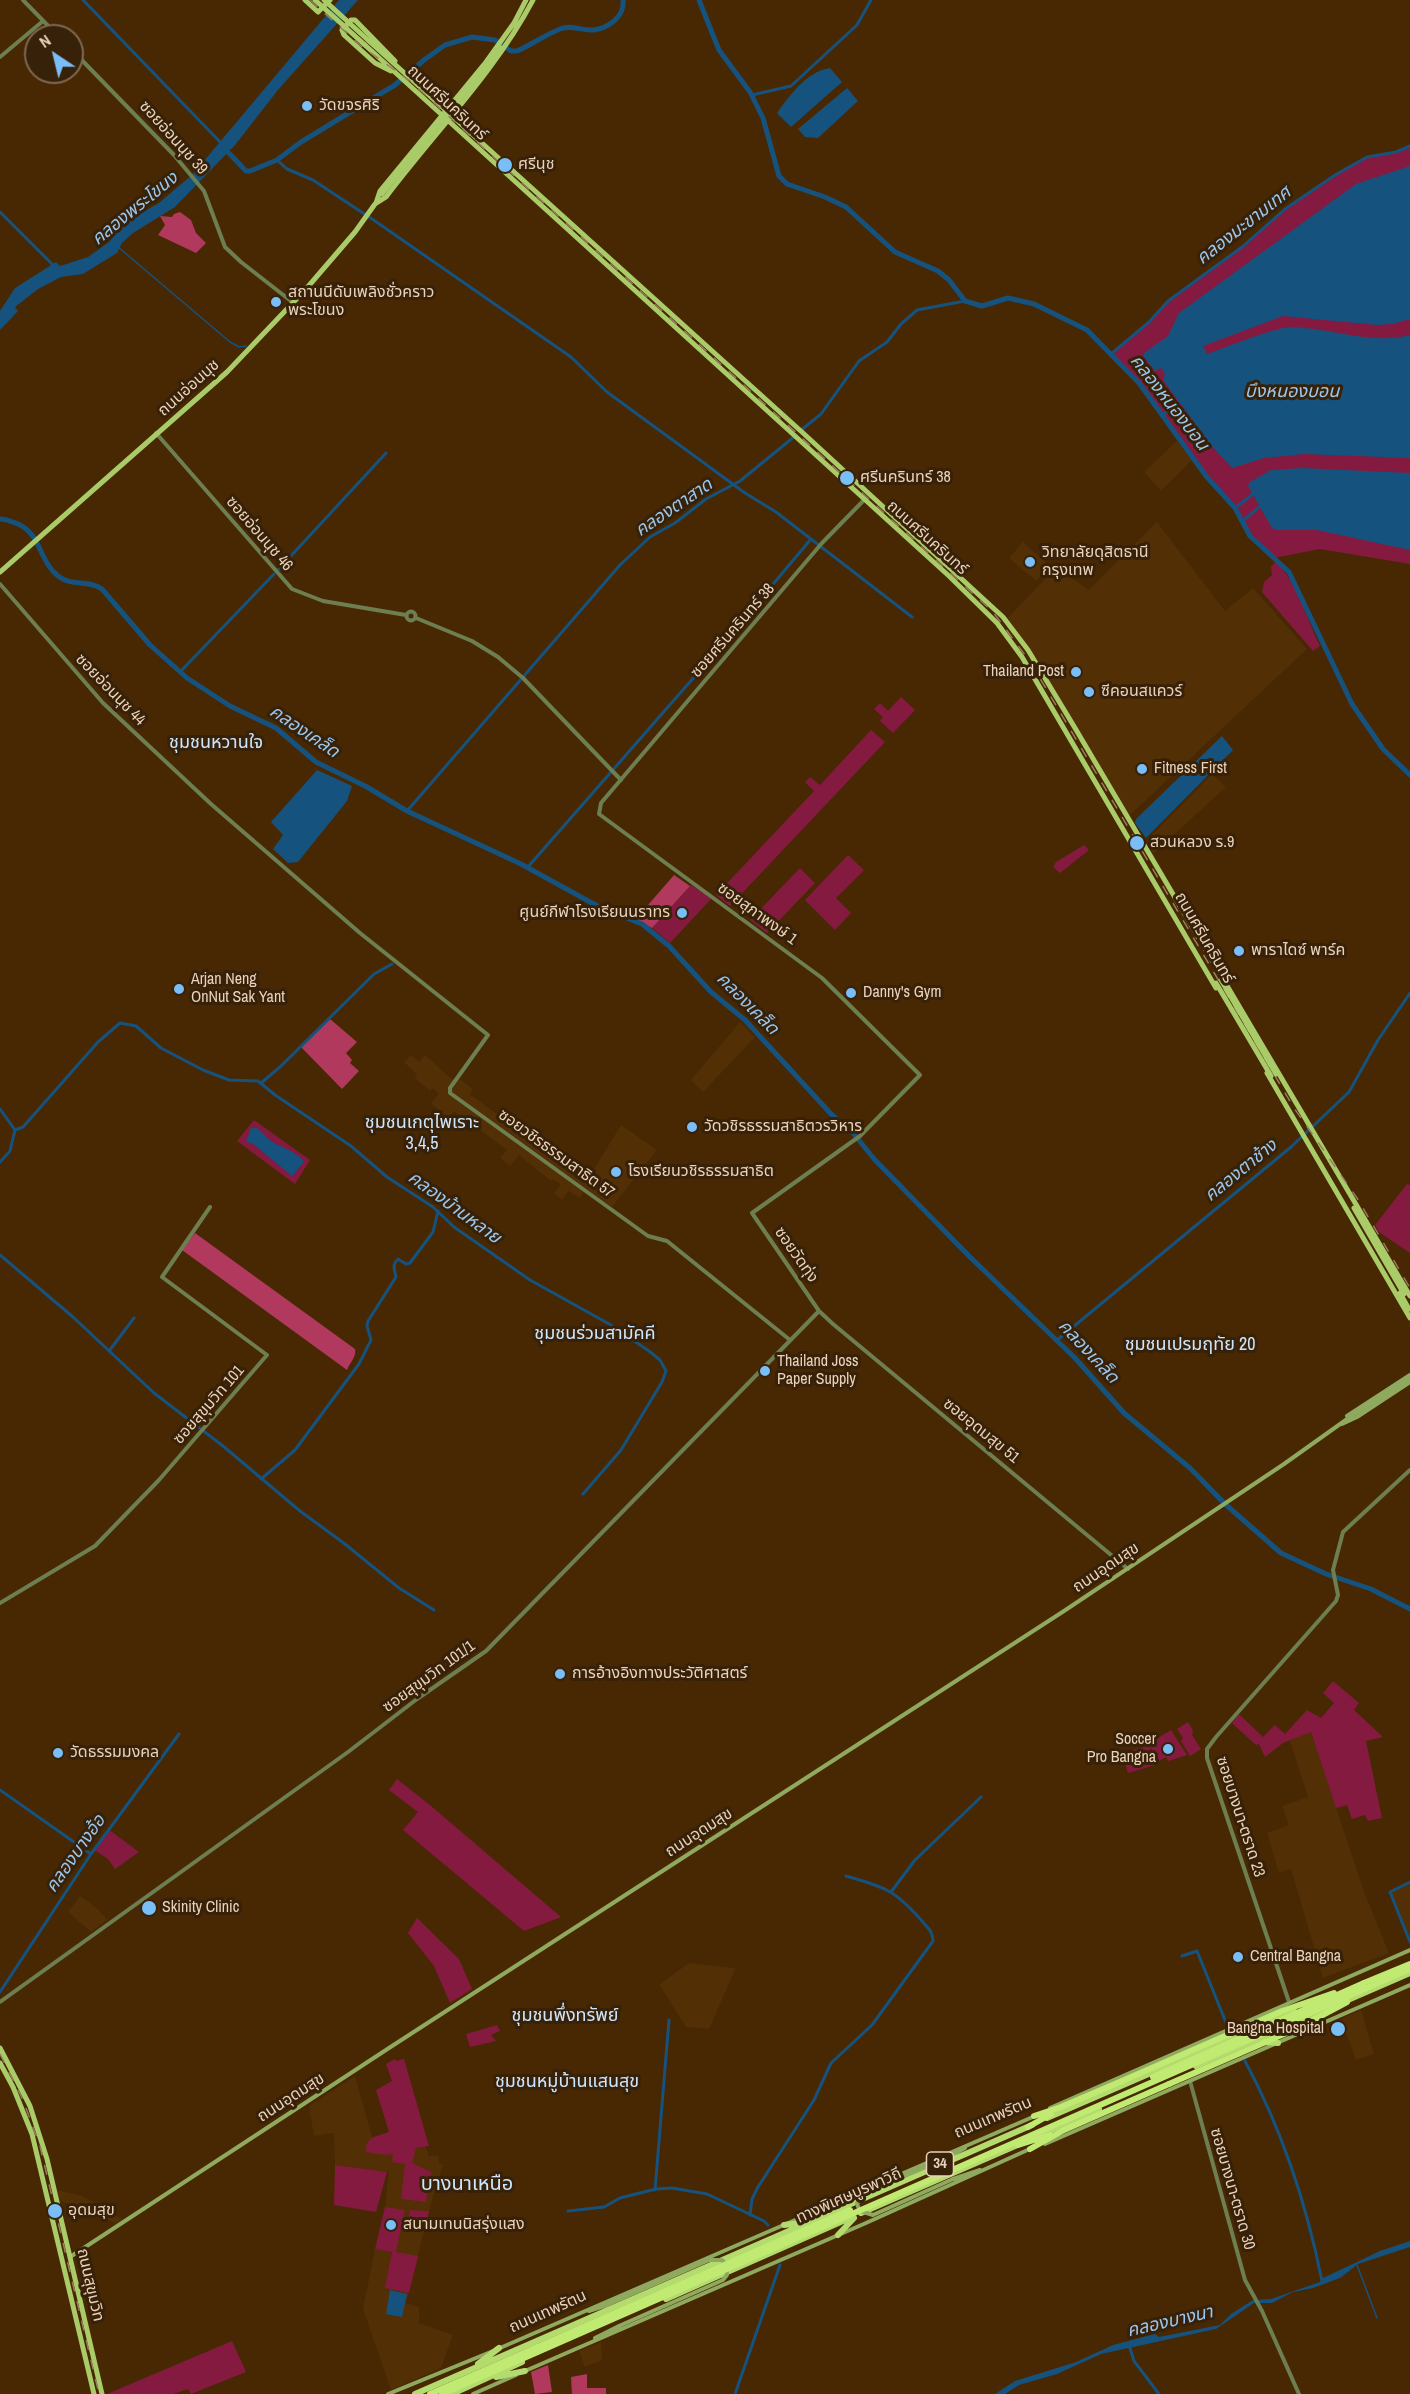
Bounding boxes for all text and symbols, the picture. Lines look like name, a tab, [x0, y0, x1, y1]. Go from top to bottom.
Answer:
north arrow	[24, 24, 84, 84]
text: N	[35, 29, 55, 53]
street label: ถนนศรีนครินทร์	[403, 61, 491, 145]
place label: วัดขจรศิริ	[319, 96, 380, 116]
street label: ซอยอ่อนนุช 39	[135, 97, 211, 179]
marker: วัดขจรศิริ	[300, 99, 314, 113]
place label: ศรีนุช	[518, 155, 554, 175]
marker: ศรีนุช	[496, 156, 514, 174]
water label: คลองพระโขนง	[88, 168, 182, 250]
water label: คลองมะขามเทศ	[1192, 182, 1296, 270]
place label: สถานนีดับเพลิงชั่วคราว พระโขนง	[288, 283, 434, 321]
marker: สถานนีดับเพลิงชั่วคราว พระโขนง	[269, 295, 283, 309]
water label: คลองหนองบอน	[1125, 351, 1213, 455]
street label: ถนนอ่อนนุช	[154, 355, 224, 421]
water label: บึงหนองบอน	[1245, 381, 1339, 403]
place label: ศรีนครินทร์ 38	[860, 468, 951, 488]
marker: ศรีนครินทร์ 38	[838, 469, 856, 487]
water label: คลองตาสาด	[631, 474, 717, 542]
street label: ซอยอ่อนนุช 46	[221, 493, 297, 575]
street label: ถนนศรีนครินทร์	[883, 497, 971, 579]
place label: วิทยาลัยดุสิตธานี กรุงเทพ	[1042, 543, 1148, 581]
marker: วิทยาลัยดุสิตธานี กรุงเทพ	[1023, 555, 1037, 569]
street label: ซอยศรีนครินทร์ 38	[687, 580, 779, 682]
street label: ซอยอ่อนนุช 44	[71, 650, 149, 730]
place label: Thailand Post	[983, 662, 1064, 682]
marker: Thailand Post	[1069, 665, 1083, 679]
place label: ซีคอนสแควร์	[1101, 682, 1182, 702]
marker: ซีคอนสแควร์	[1082, 685, 1096, 699]
water label: คลองเคล็ด	[265, 701, 343, 763]
district label: ชุมชนหวานใจ	[169, 732, 263, 754]
place label: Fitness First	[1154, 759, 1227, 779]
marker: Fitness First	[1135, 762, 1149, 776]
place label: สวนหลวง ร.9	[1150, 833, 1234, 853]
marker: สวนหลวง ร.9	[1128, 834, 1146, 852]
street label: ซอยสุภาพงษ์ 1	[713, 879, 801, 949]
street label: ถนนศรีนครินทร์	[1170, 889, 1238, 987]
place label: ศูนย์กีฬาโรงเรียนนราทร	[519, 903, 670, 923]
marker: ศูนย์กีฬาโรงเรียนนราทร	[675, 906, 689, 920]
place label: พาราไดซ์ พาร์ค	[1251, 941, 1345, 961]
marker: พาราไดซ์ พาร์ค	[1232, 944, 1246, 958]
water label: คลองเคล็ด	[711, 968, 783, 1040]
place label: Arjan Neng OnNut Sak Yant	[191, 970, 285, 1008]
marker: Arjan Neng OnNut Sak Yant	[172, 982, 186, 996]
place label: Danny's Gym	[863, 983, 941, 1003]
marker: Danny's Gym	[844, 986, 858, 1000]
street label: ซอยวชิรธรรมสาธิต 57	[494, 1105, 618, 1203]
district label: ชุมชนเกตุไพเราะ 3,4,5	[365, 1112, 479, 1154]
place label: วัดวชิรธรรมสาธิตวรวิหาร	[704, 1117, 862, 1137]
marker: วัดวชิรธรรมสาธิตวรวิหาร	[685, 1120, 699, 1134]
water label: คลองตาช้าง	[1200, 1135, 1282, 1207]
place label: โรงเรียนวชิรธรรมสาธิต	[628, 1162, 774, 1182]
marker: โรงเรียนวชิรธรรมสาธิต	[609, 1165, 623, 1179]
water label: คลองบ้านหลาย	[403, 1167, 505, 1249]
street label: ซอยวัดทุ่ง	[770, 1223, 822, 1287]
water label: คลองเคล็ด	[1053, 1316, 1123, 1388]
district label: ชุมชนร่วมสามัคคี	[534, 1323, 656, 1345]
district label: ชุมชนเปรมฤทัย 20	[1125, 1334, 1255, 1356]
place label: Thailand Joss Paper Supply	[777, 1352, 859, 1390]
street label: ซอยสุขุมวิท 101	[169, 1362, 249, 1448]
marker: Thailand Joss Paper Supply	[758, 1364, 772, 1378]
street label: ซอยอุดมสุข 51	[939, 1394, 1023, 1468]
street label: ถนนอุดมสุข	[1069, 1539, 1143, 1597]
street label: ซอยสุขุมวิท 101/1	[379, 1637, 479, 1717]
place label: การอ้างอิงทางประวัติศาสตร์	[572, 1664, 747, 1684]
marker: การอ้างอิงทางประวัติศาสตร์	[553, 1667, 567, 1681]
place label: Soccer Pro Bangna	[1087, 1730, 1156, 1768]
marker: Soccer Pro Bangna	[1161, 1742, 1175, 1756]
place label: วัดธรรมมงคล	[70, 1743, 159, 1763]
marker: วัดธรรมมงคล	[51, 1746, 65, 1760]
street label: ซอยบางนา-ตราด 23	[1211, 1754, 1269, 1880]
street label: ถนนอุดมสุข	[662, 1804, 736, 1862]
water label: คลองบางอ้อ	[41, 1811, 111, 1897]
place label: Skinity Clinic	[162, 1898, 239, 1918]
marker: Skinity Clinic	[140, 1899, 158, 1917]
place label: Central Bangna	[1250, 1947, 1341, 1967]
marker: Central Bangna	[1231, 1950, 1245, 1964]
district label: ชุมชนพึ่งทรัพย์	[511, 2005, 619, 2027]
place label: Bangna Hospital	[1227, 2019, 1324, 2039]
marker: Bangna Hospital	[1329, 2020, 1347, 2038]
street label: ถนนอุดมสุข	[254, 2069, 328, 2127]
district label: ชุมชนหมู่บ้านแสนสุข	[495, 2071, 639, 2093]
street label: ถนนเทพรัตน	[951, 2093, 1035, 2143]
street label: ซอยบางนา-ตราด 30	[1205, 2126, 1259, 2252]
road number: 34	[926, 2152, 954, 2176]
street label: ทางพิเศษบูรพาวิถี	[793, 2164, 905, 2228]
district label: บางนาเหนือ	[421, 2173, 513, 2197]
place label: อุดมสุข	[68, 2201, 115, 2221]
marker: อุดมสุข	[46, 2202, 64, 2220]
place label: สนามเทนนิสรุ่งแสง	[403, 2215, 525, 2235]
marker: สนามเทนนิสรุ่งแสง	[384, 2218, 398, 2232]
street label: ถนนสุขุมวิท	[72, 2247, 108, 2323]
street label: ถนนเทพรัตน	[506, 2286, 590, 2338]
water label: คลองบางนา	[1125, 2302, 1215, 2342]

